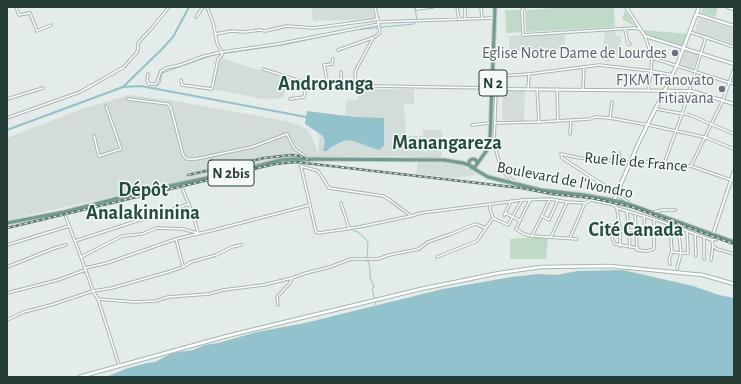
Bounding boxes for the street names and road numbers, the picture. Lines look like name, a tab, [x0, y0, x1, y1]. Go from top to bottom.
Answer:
road number: N 2	[479, 70, 507, 96]
street label: Rue Île de France	[584, 148, 688, 176]
street label: Boulevard de l'Ivondro	[495, 157, 635, 203]
road number: N 2bis	[208, 160, 254, 186]

